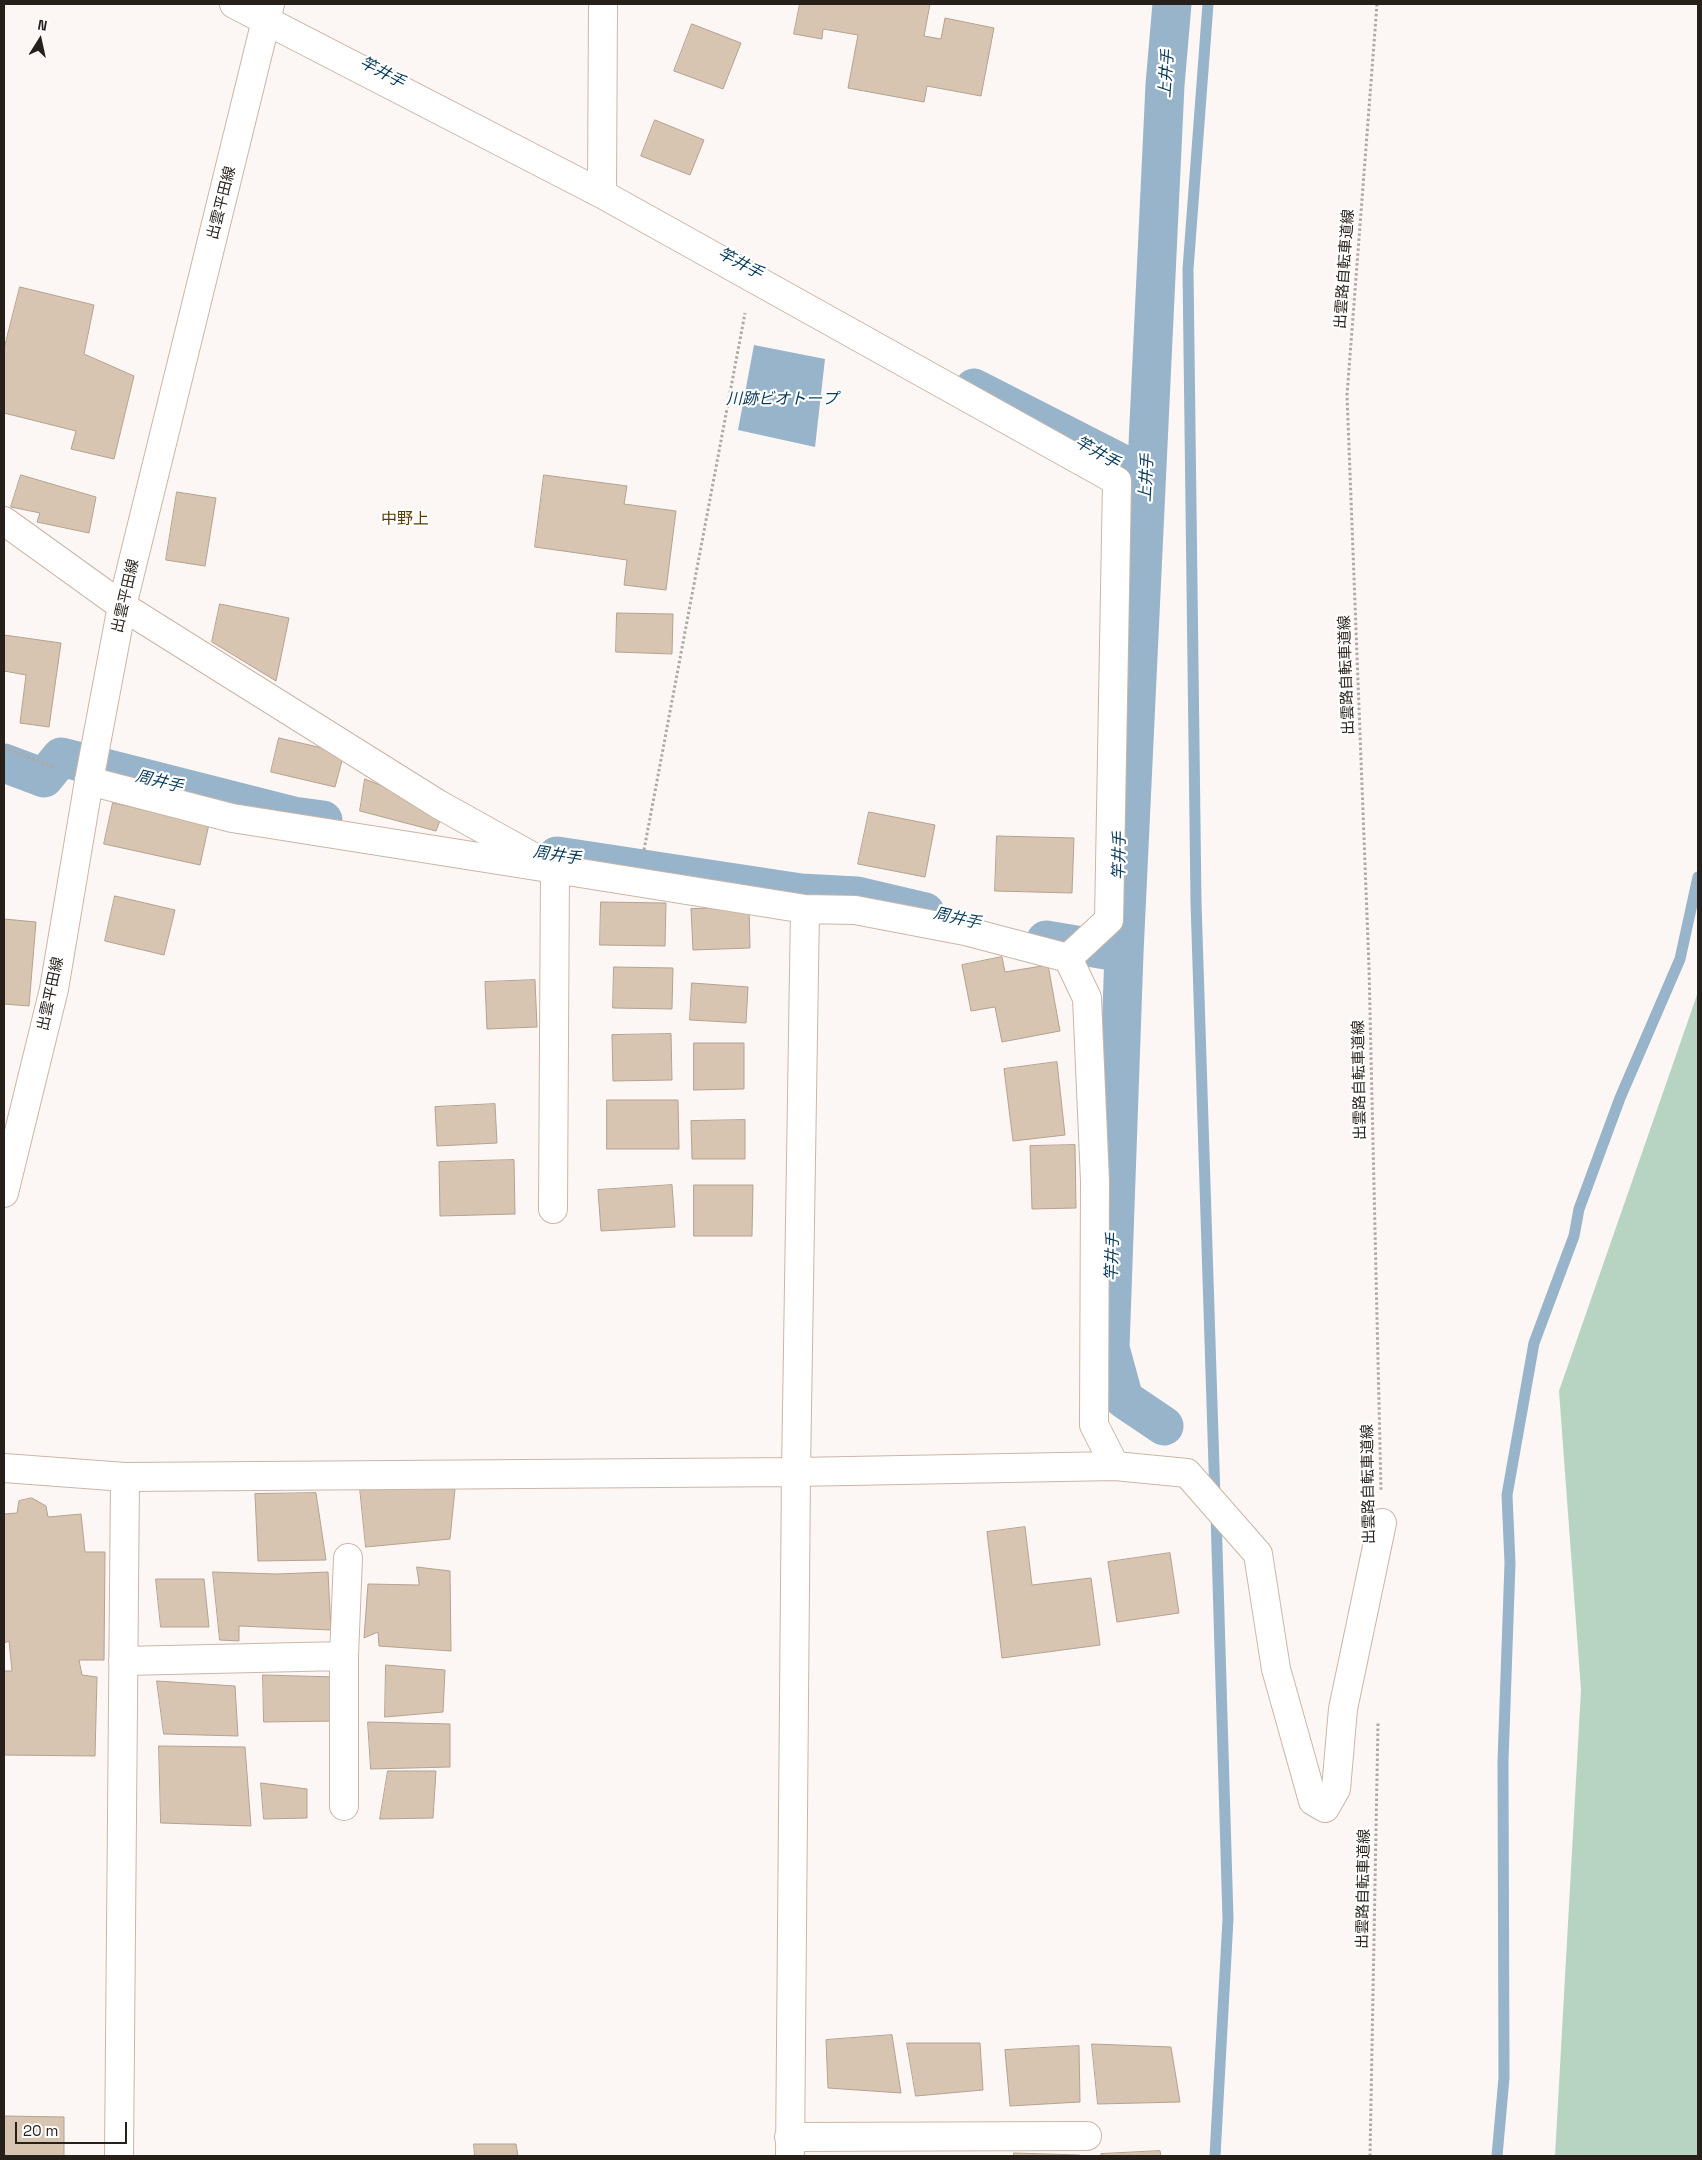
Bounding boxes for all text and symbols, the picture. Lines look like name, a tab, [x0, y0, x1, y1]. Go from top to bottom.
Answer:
north arrow	[15, 15, 65, 65]
text: N	[36, 16, 49, 35]
water label: 上井手	[1156, 49, 1178, 99]
water label: 竿井手	[356, 53, 408, 93]
street label: 出雲平田線	[204, 164, 240, 242]
street label: 出雲路自転車道線	[1332, 209, 1358, 329]
water label: 竿井手	[714, 244, 766, 284]
water label: 川跡ビオトープ	[726, 390, 838, 410]
water label: 竿井手	[1071, 433, 1123, 473]
water label: 上井手	[1136, 454, 1158, 502]
district label: 中野上	[381, 510, 429, 530]
street label: 出雲平田線	[109, 557, 143, 635]
street label: 出雲路自転車道線	[1336, 615, 1358, 735]
water label: 周井手	[133, 767, 185, 797]
water label: 竿井手	[1110, 832, 1130, 880]
water label: 周井手	[532, 843, 582, 869]
water label: 周井手	[931, 904, 983, 934]
street label: 出雲平田線	[34, 955, 68, 1033]
street label: 出雲路自転車道線	[1350, 1020, 1370, 1140]
water label: 竿井手	[1103, 1233, 1123, 1281]
street label: 出雲路自転車道線	[1359, 1424, 1379, 1544]
street label: 出雲路自転車道線	[1354, 1829, 1374, 1949]
scale bar	[18, 2112, 130, 2144]
text: 20 m	[23, 2121, 58, 2140]

